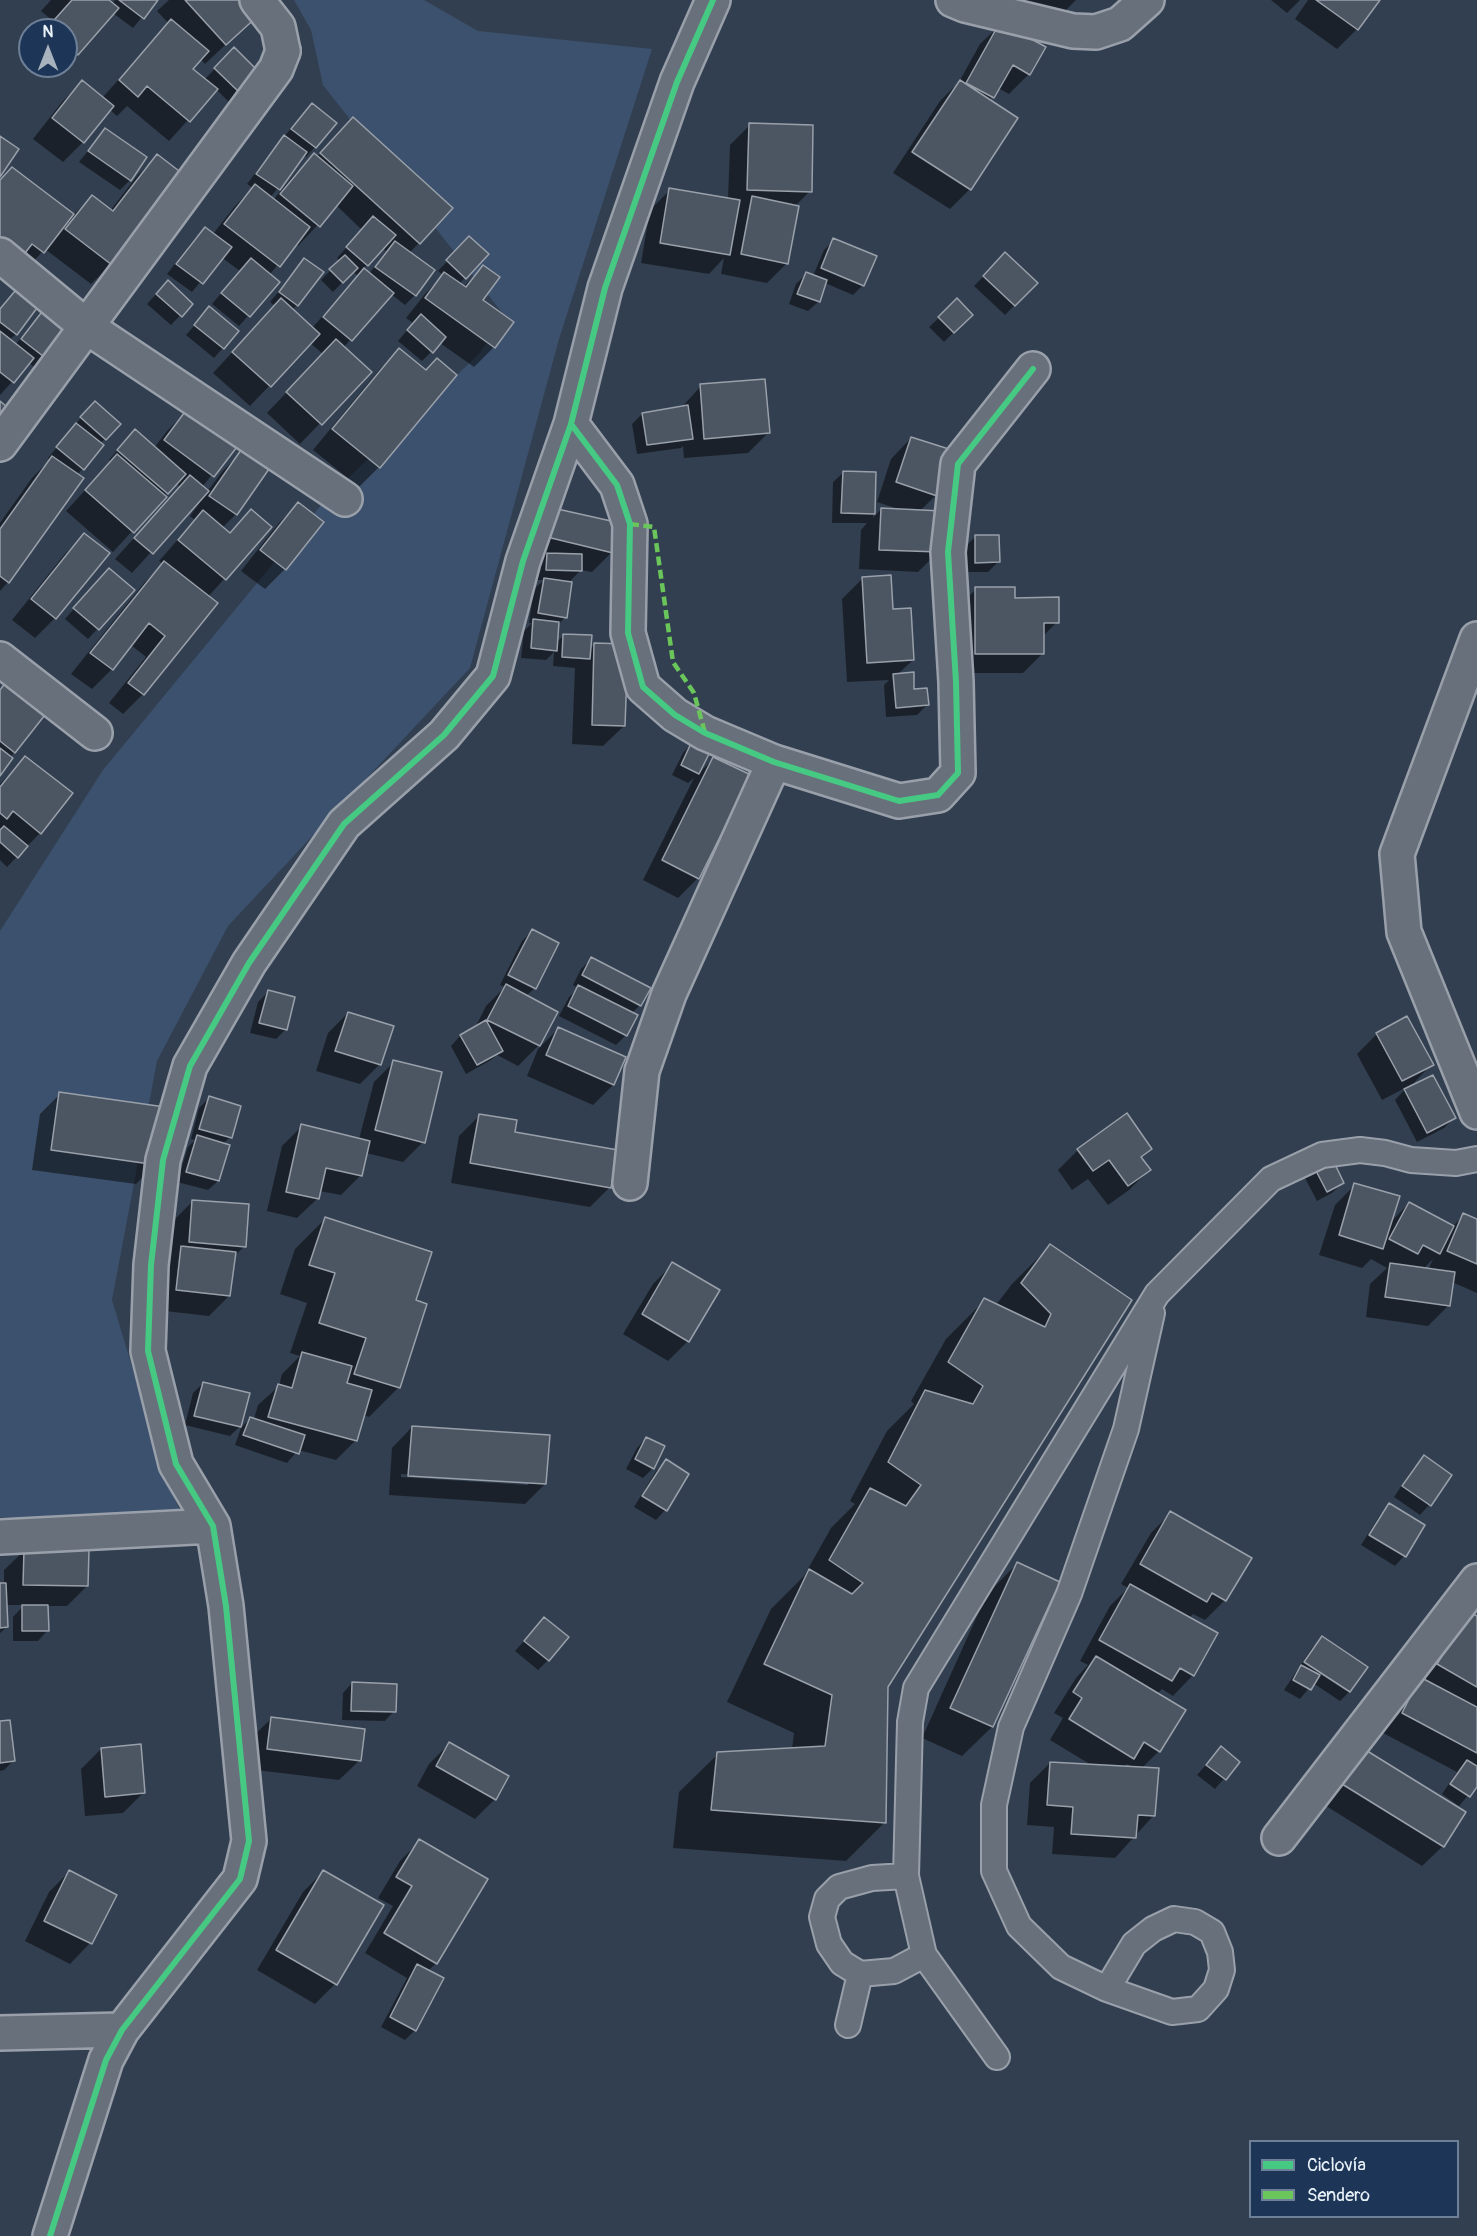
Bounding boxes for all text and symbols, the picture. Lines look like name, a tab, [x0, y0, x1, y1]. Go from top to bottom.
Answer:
north arrow	[18, 18, 78, 78]
text: N	[43, 22, 53, 42]
legend	[1249, 2140, 1459, 2218]
text: Ciclovía	[1307, 2154, 1366, 2177]
text: Sendero	[1307, 2184, 1370, 2207]

